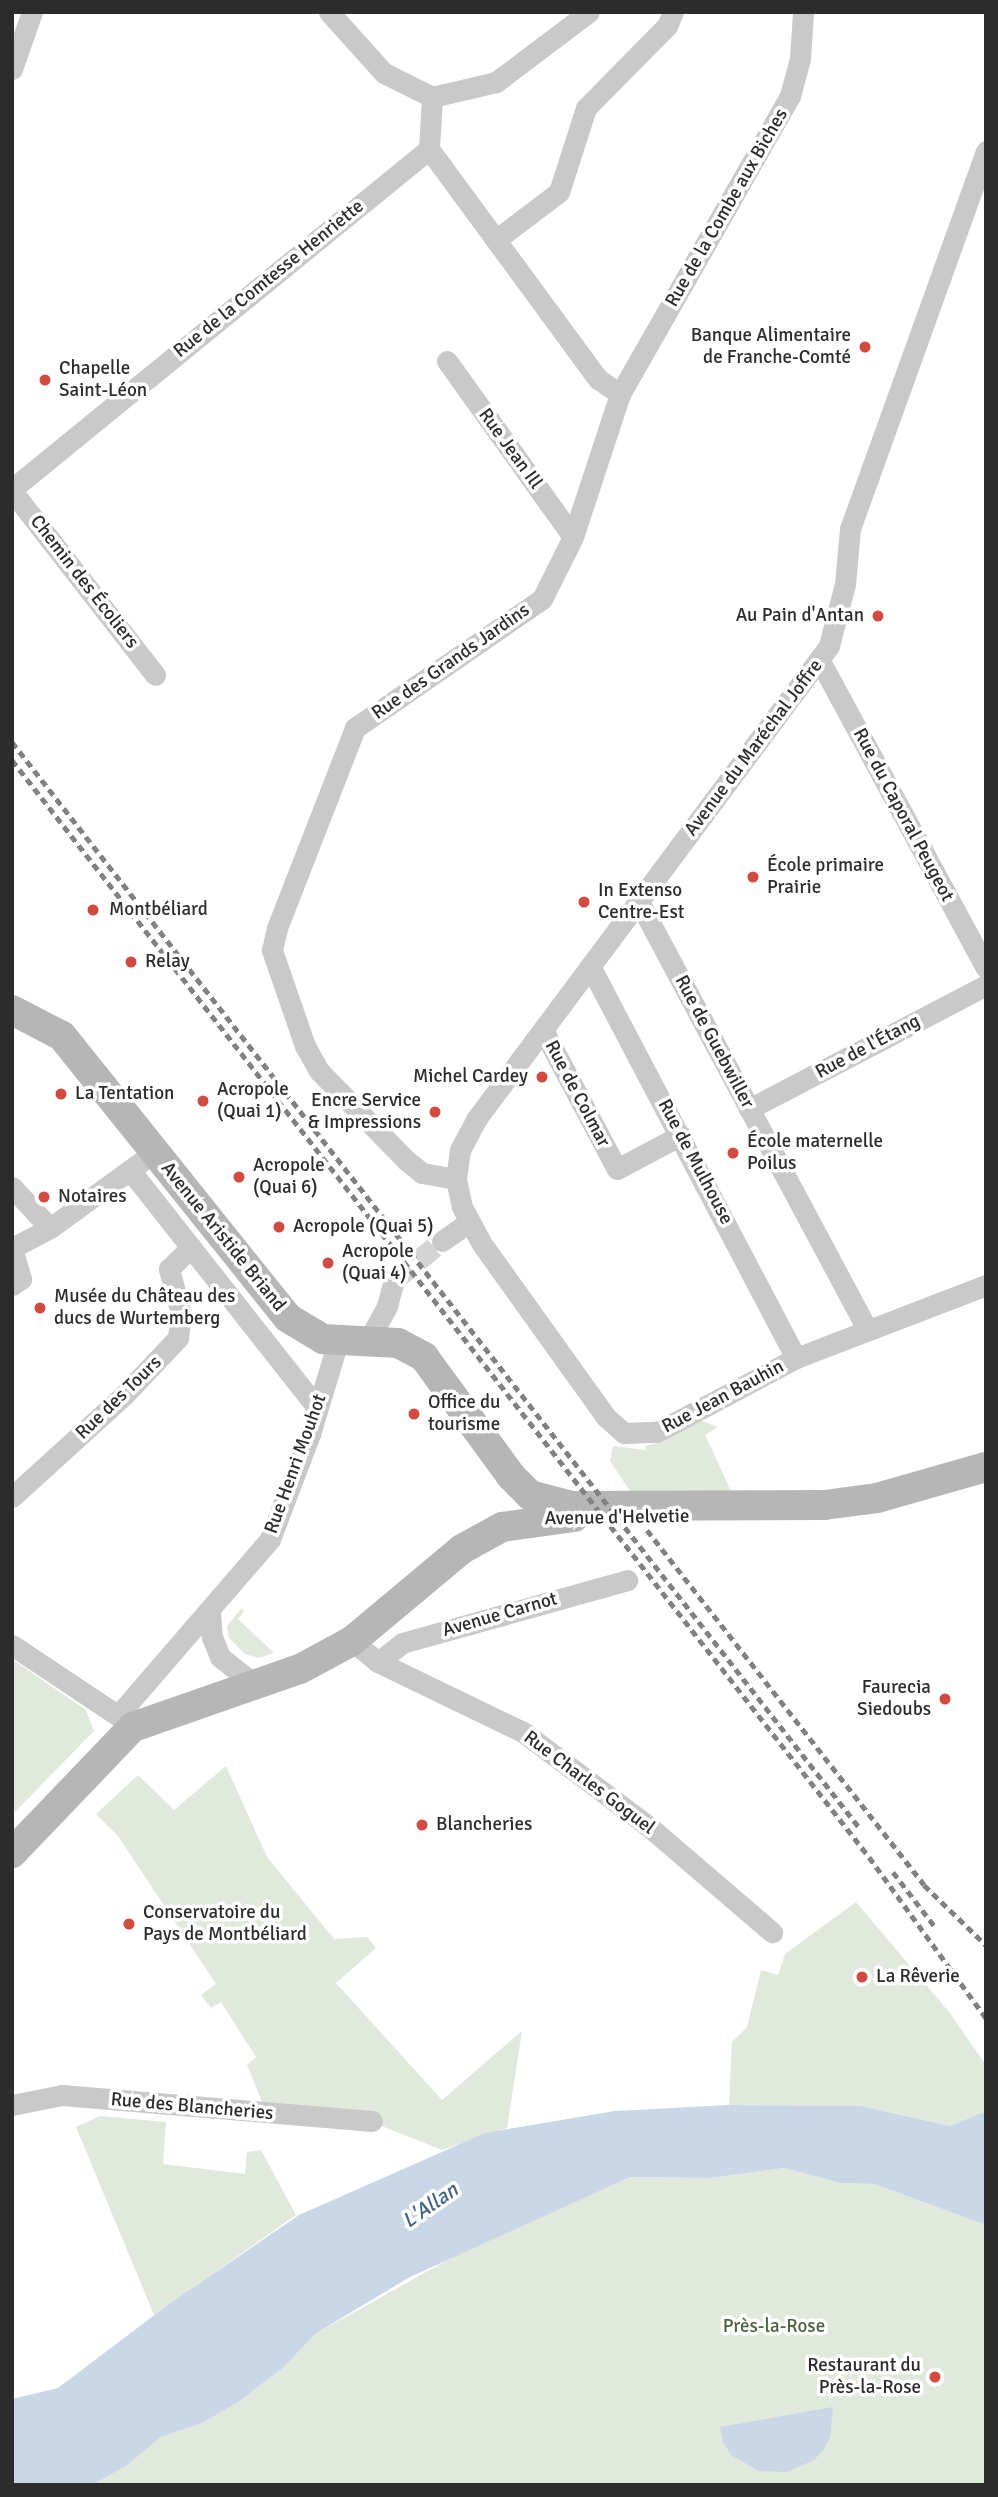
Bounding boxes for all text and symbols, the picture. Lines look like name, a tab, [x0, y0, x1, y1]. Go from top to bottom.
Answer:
street label: Rue de la Combe aux Biches	[661, 105, 793, 311]
street label: Rue de la Comtesse Henriette	[169, 195, 369, 363]
place label: Banque Alimentaire de Franche-Comté	[691, 325, 851, 369]
marker: Banque Alimentaire de Franche-Comté	[857, 339, 873, 355]
place label: Chapelle Saint-Léon	[59, 358, 147, 402]
marker: Chapelle Saint-Léon	[37, 372, 53, 388]
street label: Rue Jean Ill	[473, 404, 547, 494]
street label: Chemin des Écoliers	[25, 511, 143, 653]
street label: Rue des Grands Jardins	[368, 599, 534, 725]
place label: Au Pain d'Antan	[736, 605, 864, 627]
marker: Au Pain d'Antan	[870, 608, 886, 624]
street label: Avenue du Maréchal Joffre	[680, 655, 828, 841]
street label: Rue du Caporal Peugeot	[848, 724, 958, 906]
place label: École primaire Prairie	[767, 855, 884, 899]
marker: École primaire Prairie	[745, 869, 761, 885]
place label: In Extenso Centre-Est	[598, 880, 684, 924]
marker: In Extenso Centre-Est	[576, 894, 592, 910]
place label: Montbéliard	[109, 899, 208, 921]
marker: Montbéliard	[83, 900, 103, 920]
place label: Relay	[145, 951, 190, 973]
marker: Relay	[123, 954, 139, 970]
street label: Rue de Guebwiller	[669, 972, 759, 1112]
street label: Rue de l'Étang	[812, 1010, 924, 1084]
street label: Rue de Colmar	[539, 1037, 615, 1151]
place label: Michel Cardey	[413, 1066, 528, 1088]
marker: Michel Cardey	[534, 1069, 550, 1085]
place label: Acropole (Quai 1)	[217, 1079, 289, 1123]
place label: La Tentation	[75, 1083, 174, 1105]
marker: La Tentation	[53, 1086, 69, 1102]
place label: Encre Service & Impressions	[308, 1090, 421, 1134]
marker: Acropole (Quai 1)	[195, 1093, 211, 1109]
street label: Rue de Mulhouse	[652, 1095, 738, 1229]
marker: Encre Service & Impressions	[427, 1104, 443, 1120]
place label: École maternelle Poilus	[747, 1131, 883, 1175]
marker: École maternelle Poilus	[725, 1145, 741, 1161]
place label: Acropole (Quai 6)	[253, 1155, 325, 1199]
street label: Avenue Aristide Briand	[156, 1158, 290, 1316]
marker: Acropole (Quai 6)	[231, 1169, 247, 1185]
place label: Notaires	[58, 1186, 127, 1208]
marker: Notaires	[36, 1189, 52, 1205]
place label: Acropole (Quai 5)	[293, 1216, 434, 1238]
marker: Acropole (Quai 5)	[271, 1219, 287, 1235]
place label: Acropole (Quai 4)	[342, 1241, 414, 1285]
marker: Acropole (Quai 4)	[320, 1255, 336, 1271]
place label: Musée du Château des ducs de Wurtemberg	[54, 1286, 235, 1330]
marker: Musée du Château des ducs de Wurtemberg	[32, 1300, 48, 1316]
street label: Rue des Tours	[71, 1351, 167, 1445]
street label: Rue Jean Bauhin	[658, 1355, 788, 1439]
street label: Rue Henri Mouhot	[260, 1391, 332, 1537]
place label: Office du tourisme	[428, 1392, 500, 1436]
marker: Office du tourisme	[406, 1406, 422, 1422]
street label: Avenue d'Helvetie	[544, 1505, 690, 1531]
street label: Avenue Carnot	[440, 1588, 560, 1642]
place label: Faurecia Siedoubs	[857, 1677, 931, 1721]
marker: Faurecia Siedoubs	[937, 1691, 953, 1707]
street label: Rue Charles Goguel	[519, 1726, 659, 1840]
place label: Blancheries	[436, 1814, 532, 1836]
marker: Blancheries	[414, 1817, 430, 1833]
place label: Conservatoire du Pays de Montbéliard	[143, 1902, 307, 1946]
marker: Conservatoire du Pays de Montbéliard	[121, 1916, 137, 1932]
place label: La Rêverie	[876, 1966, 960, 1988]
marker: La Rêverie	[854, 1969, 870, 1985]
street label: Rue des Blancheries	[110, 2089, 274, 2125]
water label: L'Allan	[397, 2177, 463, 2233]
park label: Près-la-Rose	[723, 2316, 825, 2338]
place label: Restaurant du Près-la-Rose	[807, 2355, 921, 2399]
marker: Restaurant du Près-la-Rose	[927, 2369, 943, 2385]

